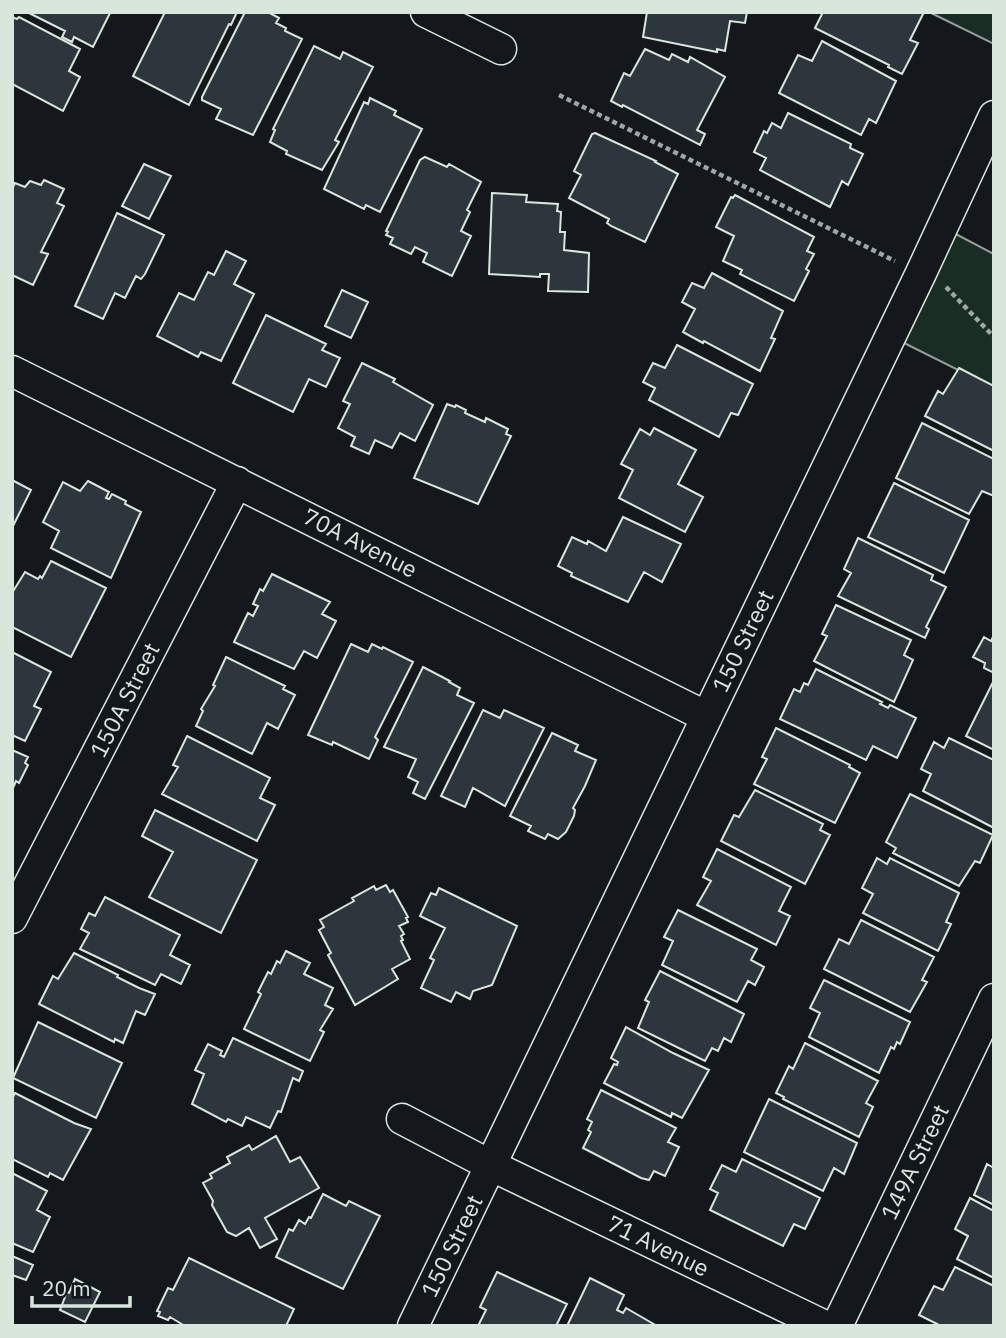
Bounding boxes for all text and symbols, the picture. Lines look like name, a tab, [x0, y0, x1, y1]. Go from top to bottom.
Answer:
street label: 70A Avenue	[298, 500, 423, 584]
street label: 150 Street	[705, 585, 780, 697]
street label: 150A Street	[82, 637, 166, 762]
street label: 149A Street	[873, 1099, 955, 1224]
street label: 150 Street	[414, 1190, 489, 1302]
street label: 71 Avenue	[603, 1208, 714, 1283]
scale bar	[32, 1264, 130, 1308]
text: 20 m	[42, 1274, 91, 1302]

